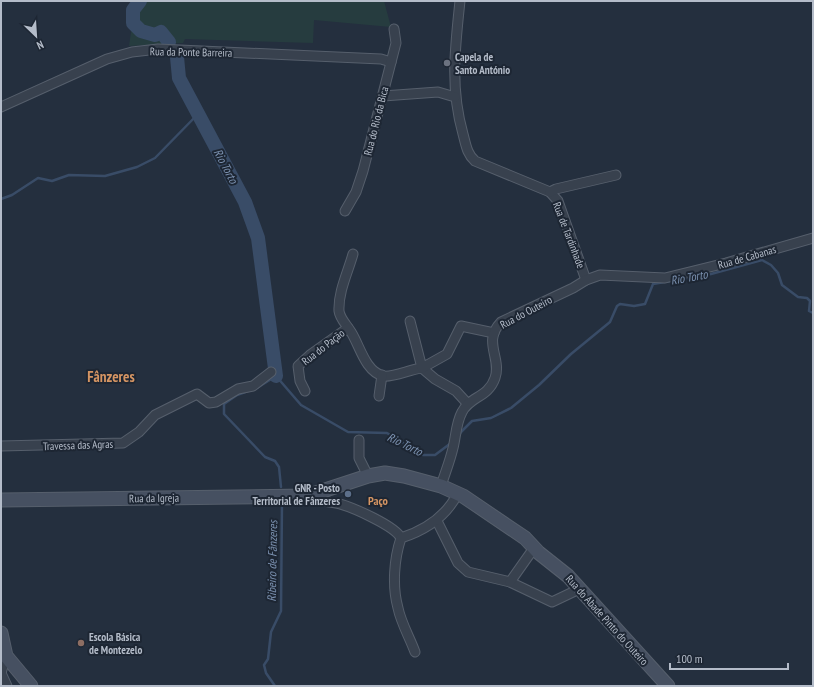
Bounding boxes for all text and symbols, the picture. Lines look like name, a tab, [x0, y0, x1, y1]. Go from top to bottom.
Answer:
north arrow	[16, 16, 56, 56]
text: N	[35, 37, 46, 53]
street label: Rua da Ponte Barreira	[150, 44, 232, 60]
place label: Capela de Santo António	[455, 50, 510, 77]
marker: Capela de Santo António	[442, 58, 452, 68]
street label: Rua do Rio da Bica	[361, 85, 391, 157]
water label: Rio Torto	[211, 146, 242, 187]
street label: Rua de Tardinhade	[550, 200, 588, 271]
street label: Rua de Cabanas	[716, 242, 778, 272]
water label: Rio Torto	[669, 266, 709, 288]
street label: Rua do Outeiro	[498, 292, 555, 332]
street label: Rua do Pação	[299, 326, 348, 368]
district label: Fânzeres	[87, 367, 135, 386]
water label: Rio Torto	[385, 429, 426, 459]
street label: Travessa das Agras	[43, 437, 114, 453]
place label: GNR - Posto Territorial de Fânzeres	[252, 481, 340, 508]
marker: GNR - Posto Territorial de Fânzeres	[343, 489, 353, 499]
street label: Rua da Igreja	[129, 491, 179, 505]
district label: Paço	[368, 493, 389, 508]
water label: Ribeiro de Fânzeres	[264, 518, 280, 602]
street label: Rua do Abade Pinto do Outeiro	[563, 572, 651, 668]
place label: Escola Básica de Montezelo	[89, 630, 142, 657]
marker: Escola Básica de Montezelo	[76, 638, 86, 648]
scale bar	[670, 645, 788, 671]
text: 100 m	[676, 651, 703, 666]

